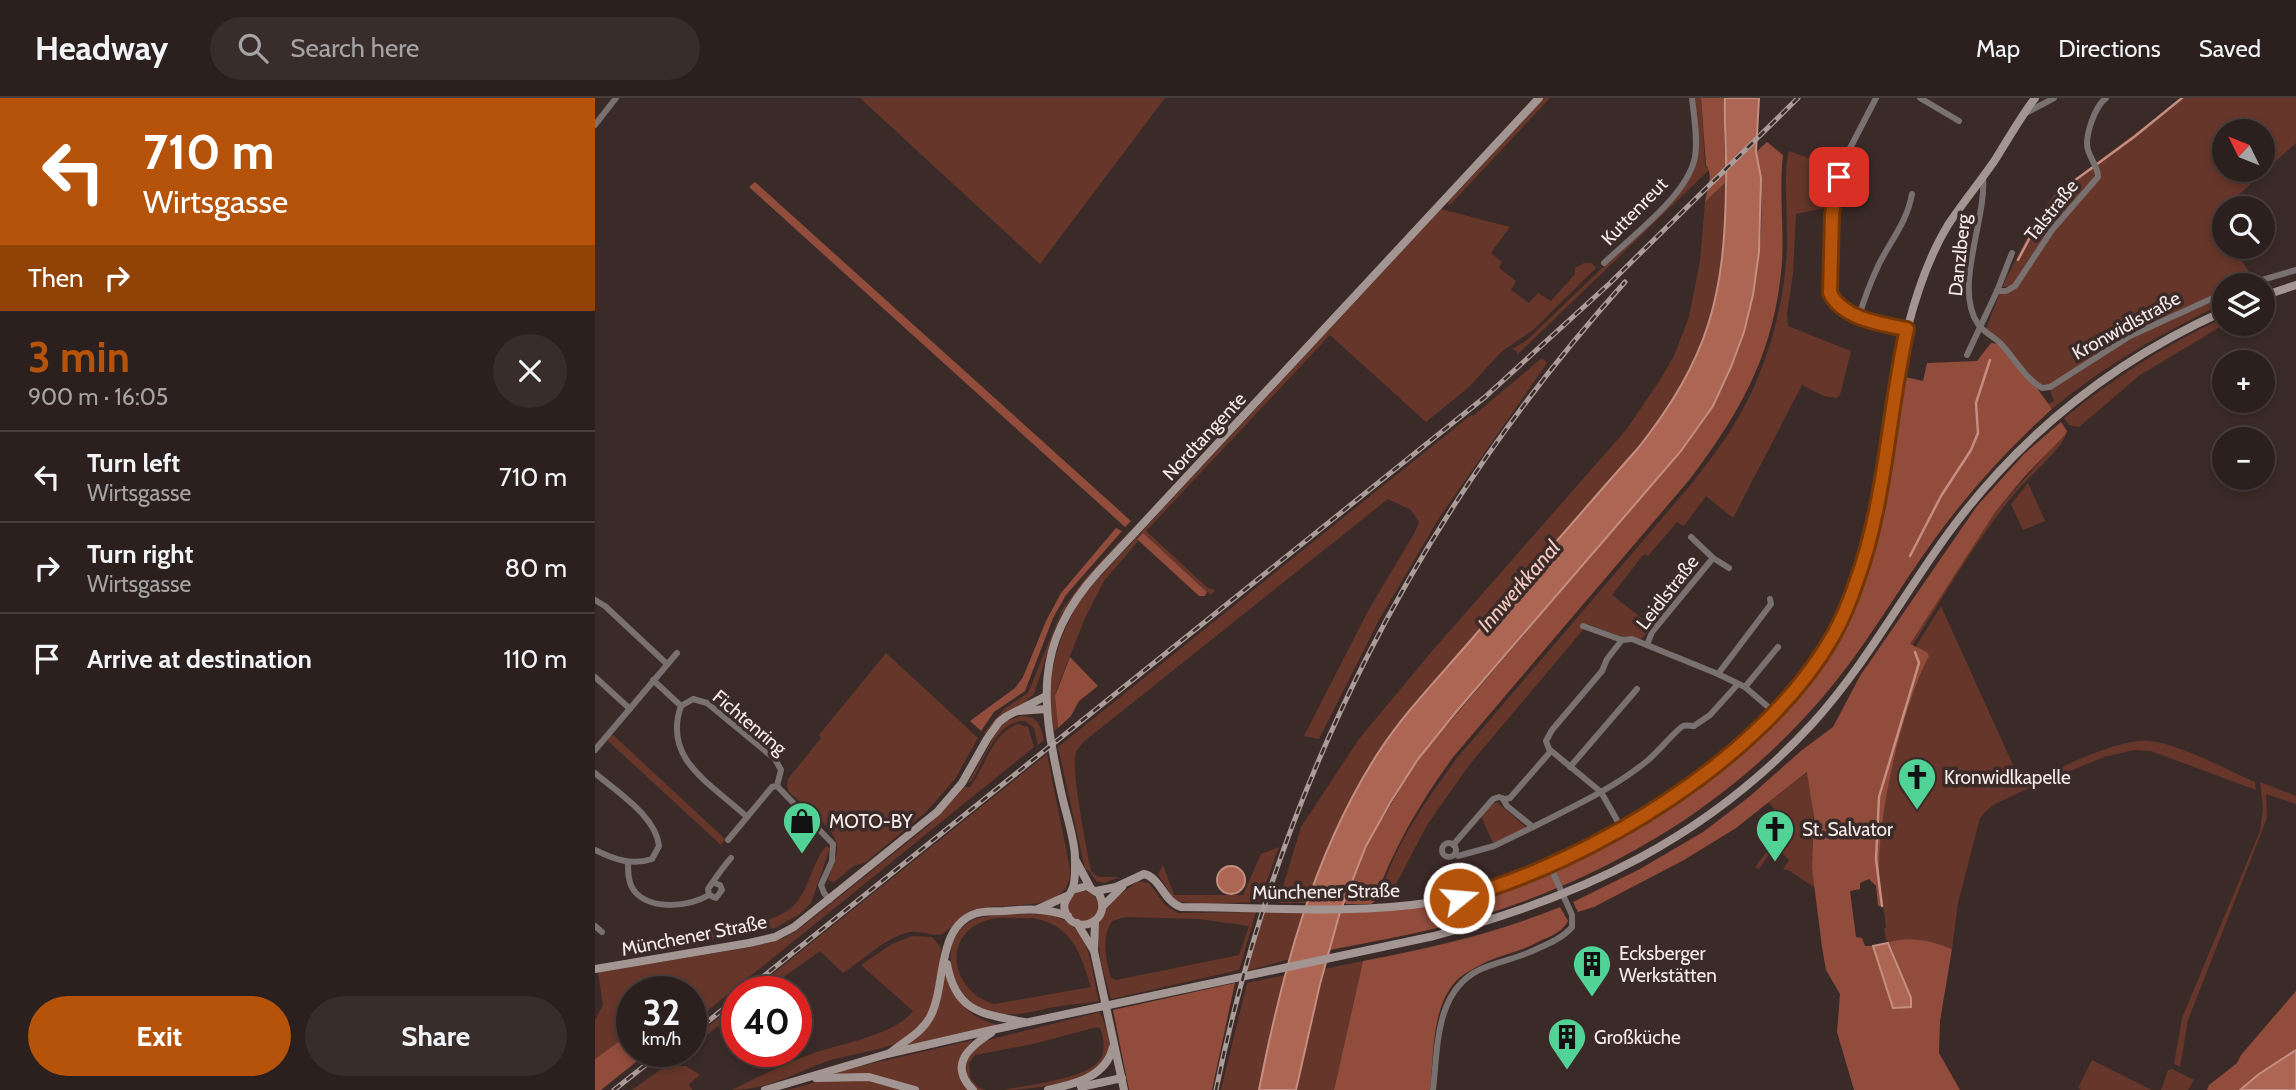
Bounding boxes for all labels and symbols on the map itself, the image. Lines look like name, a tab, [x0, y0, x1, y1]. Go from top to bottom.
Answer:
north arrow	[2212, 119, 2275, 182]
pin	[1809, 147, 1869, 207]
street label: Kuttenreut	[1596, 172, 1673, 250]
street label: Talstraße	[2020, 175, 2083, 246]
street label: Danzlberg	[1944, 212, 1975, 297]
street label: Kronwidlstraße	[2068, 286, 2185, 365]
street label: Nordtangente	[1158, 387, 1251, 485]
water label: Innwerkkanal	[1472, 535, 1565, 636]
street label: Leidlstraße	[1631, 550, 1704, 634]
street label: Fichtenring	[708, 685, 792, 760]
church icon: Kronwidlkapelle	[1896, 756, 1938, 811]
place label: Kronwidlkapelle	[1944, 766, 2071, 789]
shop icon: MOTO-BY	[781, 800, 823, 855]
church icon: St. Salvator	[1754, 808, 1796, 863]
place label: MOTO-BY	[829, 810, 913, 833]
place label: St. Salvator	[1802, 818, 1893, 841]
position arrow	[1422, 861, 1496, 935]
street label: Münchener Straße	[1252, 879, 1400, 904]
street label: Münchener Straße	[619, 910, 769, 961]
place label: Ecksberger Werkstätten	[1619, 942, 1717, 987]
building icon: Ecksberger Werkstätten	[1571, 943, 1613, 998]
speed limit sign: 40	[721, 976, 812, 1067]
building icon: Großküche	[1546, 1016, 1588, 1071]
place label: Großküche	[1594, 1026, 1681, 1049]

